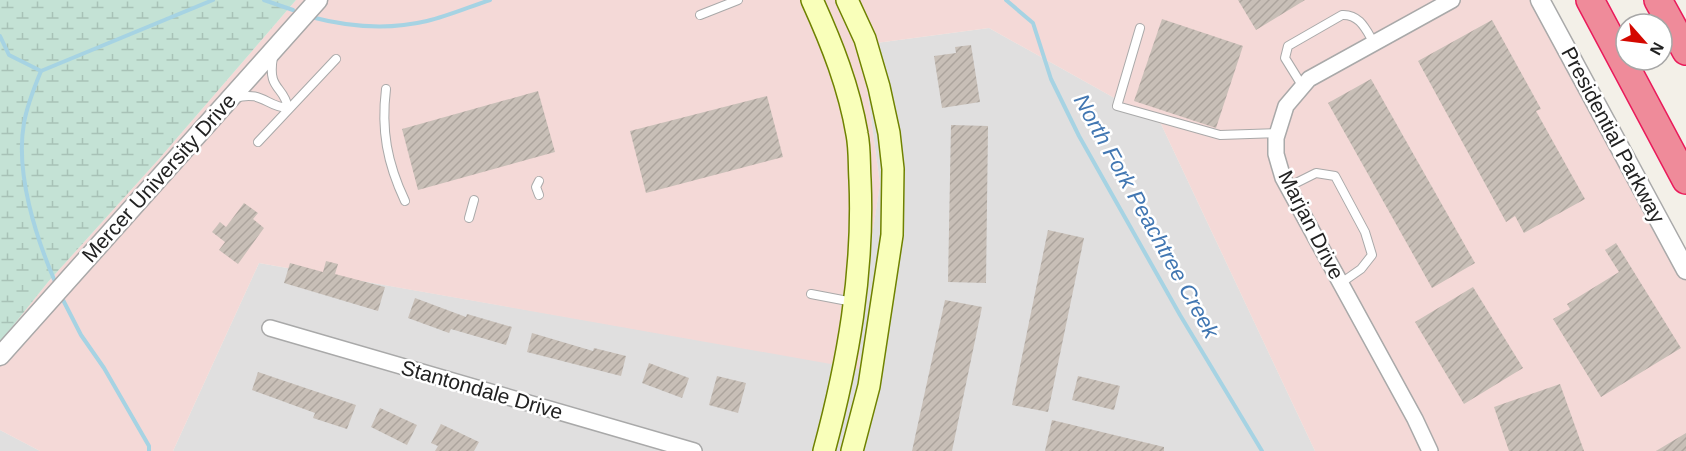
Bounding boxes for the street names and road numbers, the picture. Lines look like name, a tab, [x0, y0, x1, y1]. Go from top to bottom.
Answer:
street label: Presidential Parkway	[1557, 43, 1670, 227]
street label: Mercer University Drive	[77, 89, 240, 266]
street label: Marjan Drive	[1274, 167, 1349, 283]
street label: Stantondale Drive	[399, 355, 566, 424]

